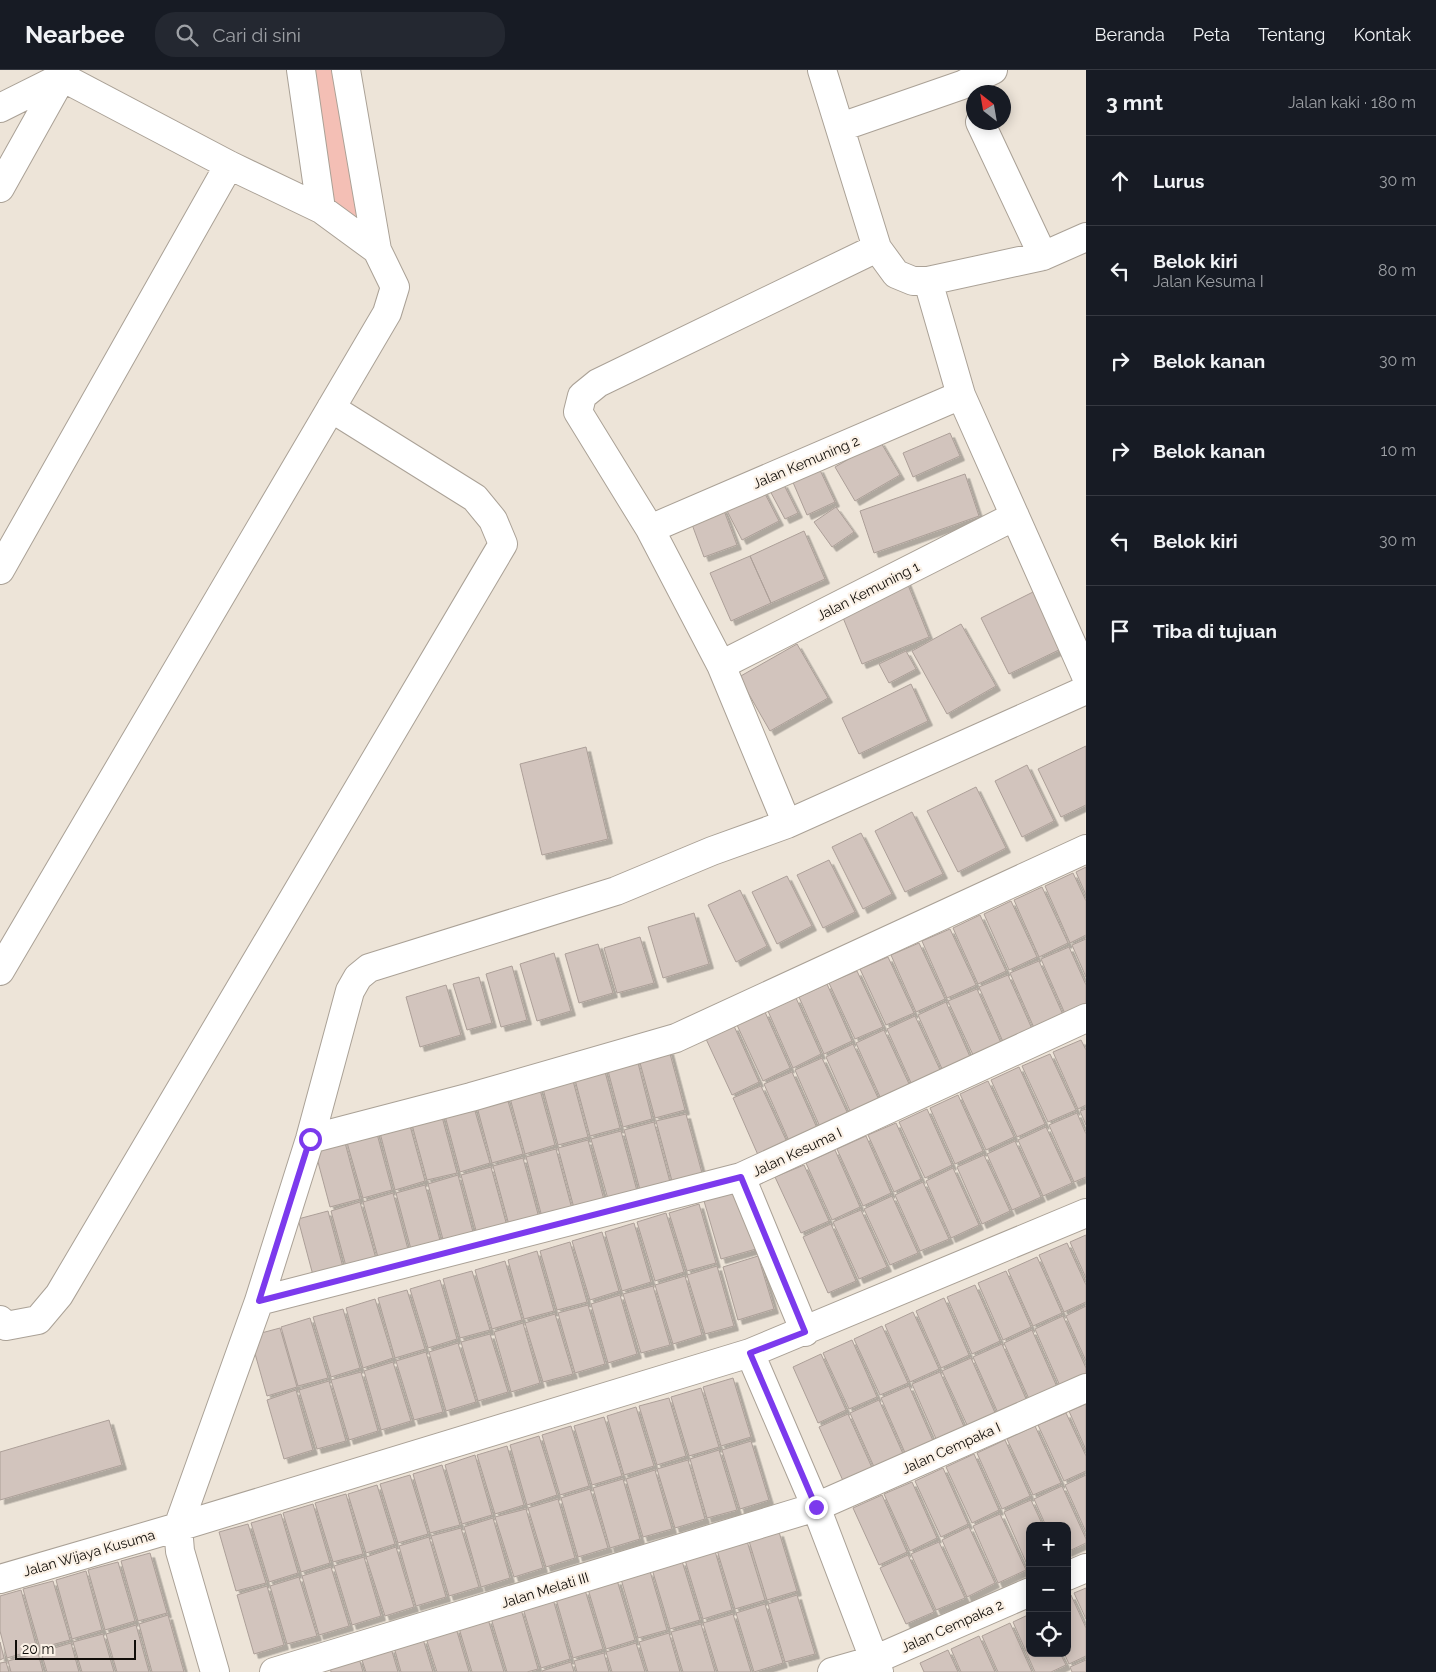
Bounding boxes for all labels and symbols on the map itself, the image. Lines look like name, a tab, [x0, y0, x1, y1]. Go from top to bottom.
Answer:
north arrow	[966, 85, 1011, 130]
street label: Jalan Kemuning 2	[750, 432, 862, 492]
street label: Jalan Kemuning 1	[814, 558, 922, 624]
street label: Jalan Kesuma I	[750, 1124, 844, 1180]
route start	[299, 1128, 322, 1151]
street label: Jalan Cempaka I	[899, 1419, 1003, 1477]
route end	[805, 1496, 828, 1519]
street label: Jalan Wijaya Kusuma	[21, 1527, 157, 1579]
street label: Jalan Melati III	[499, 1569, 591, 1611]
street label: Jalan Cempaka 2	[898, 1596, 1006, 1656]
scale bar	[15, 1637, 136, 1660]

